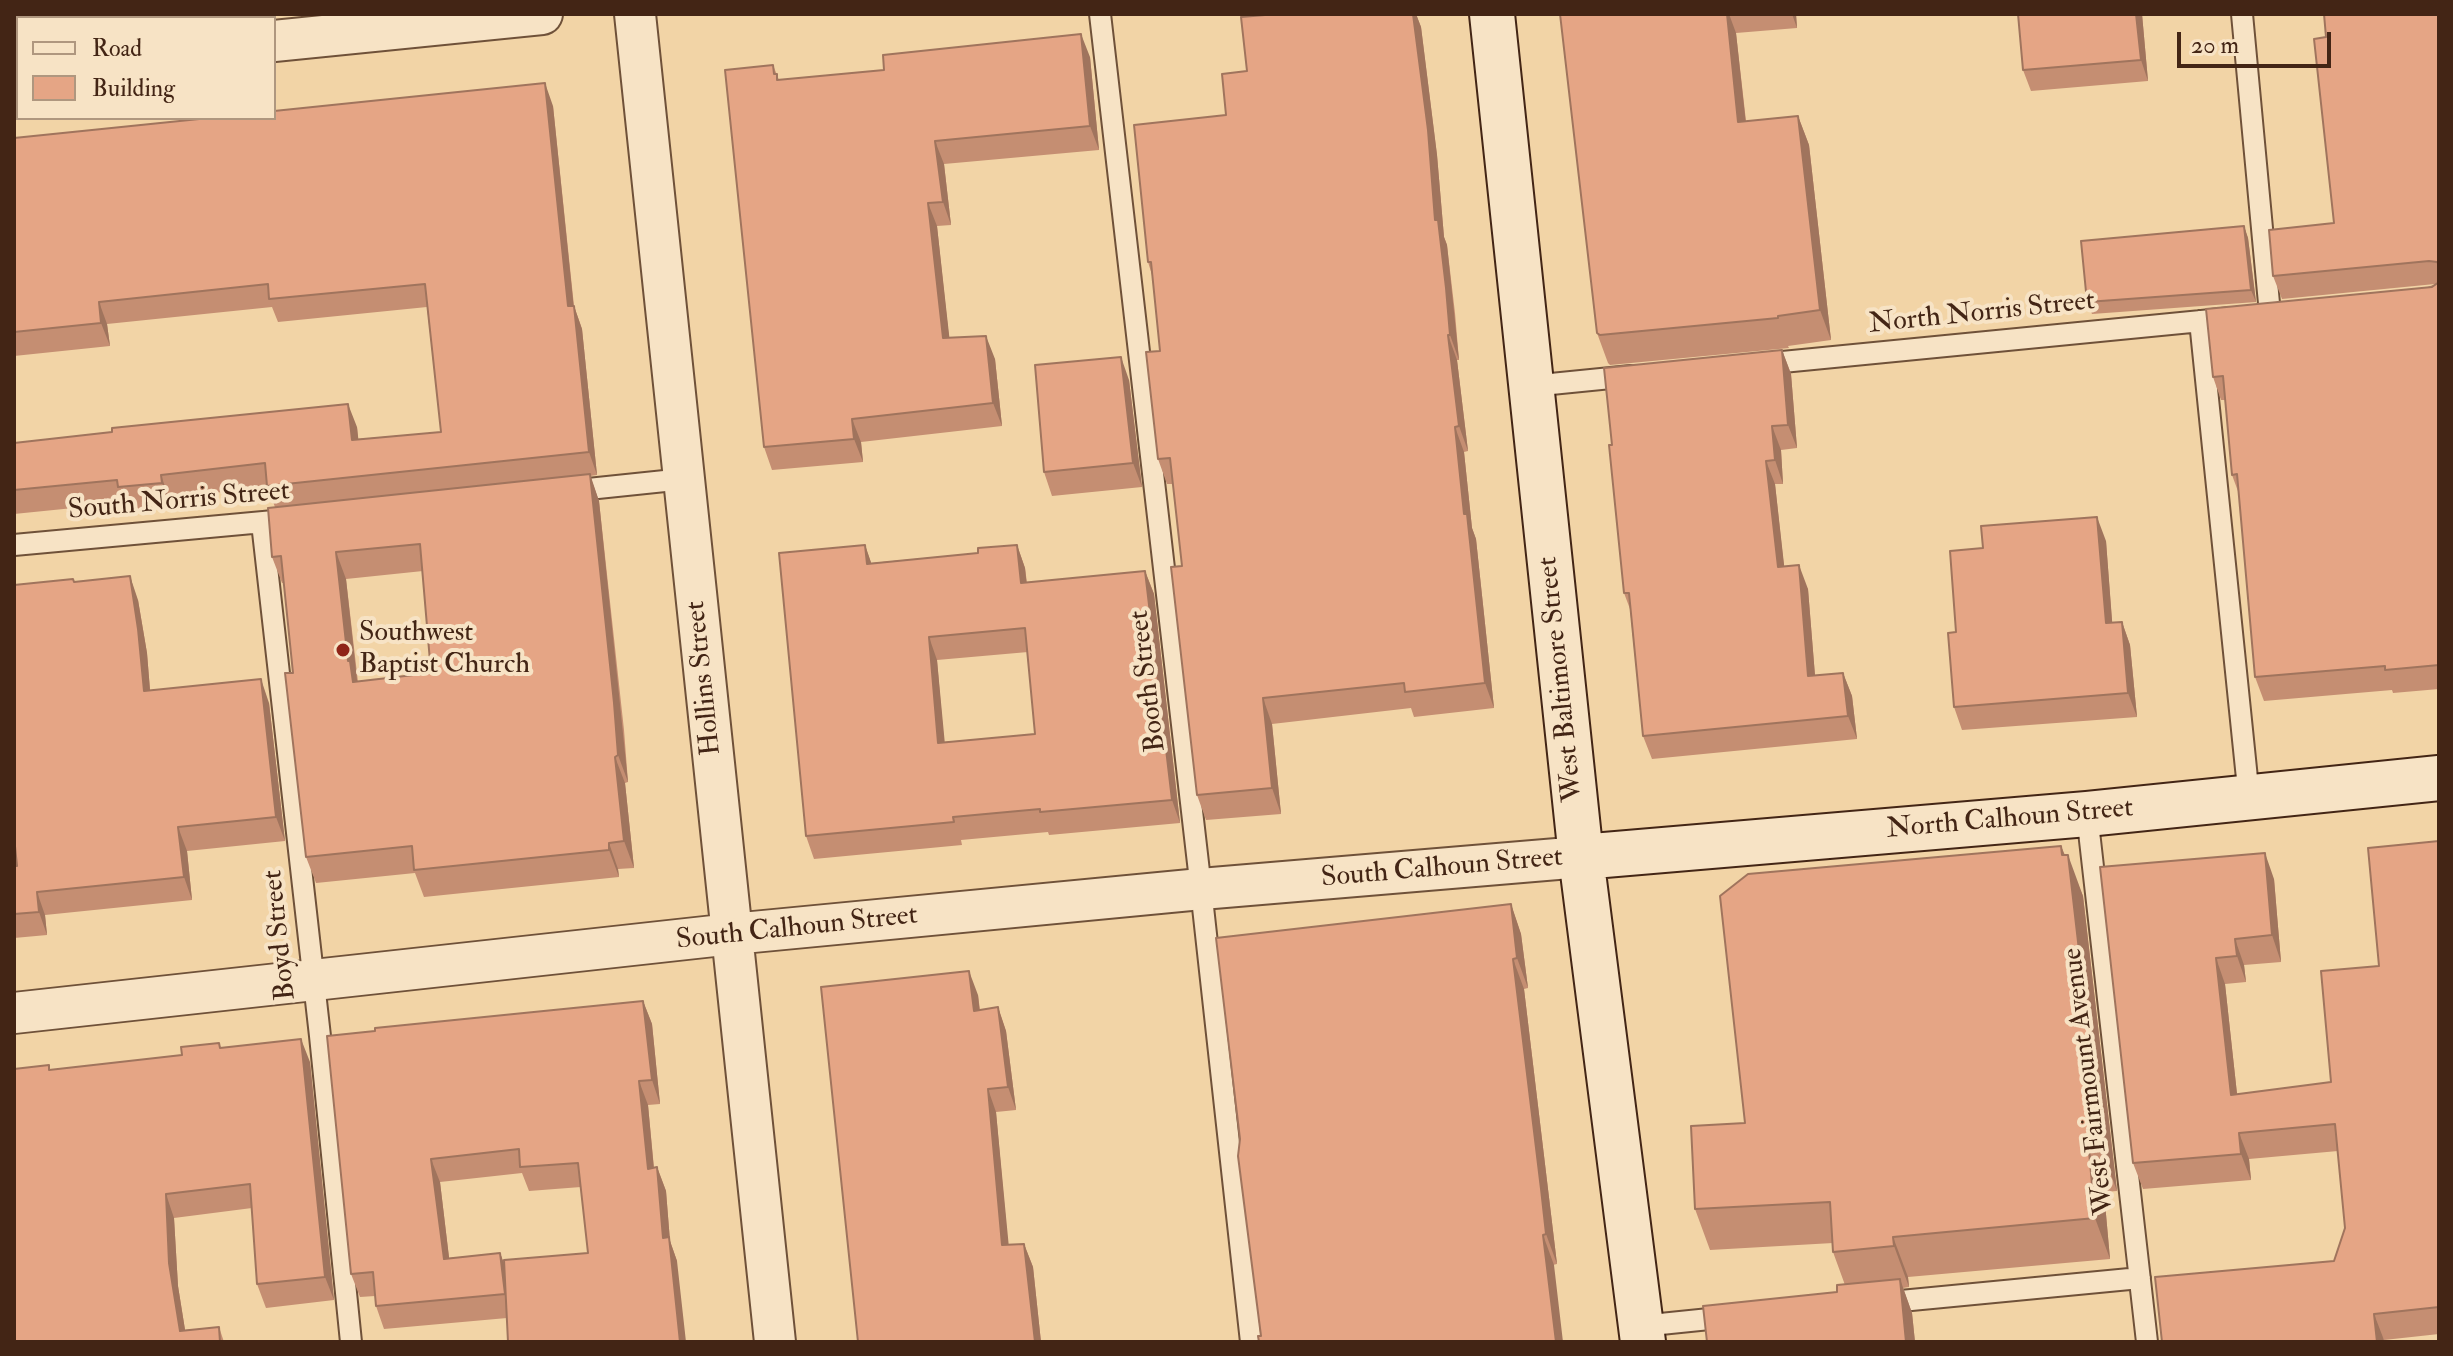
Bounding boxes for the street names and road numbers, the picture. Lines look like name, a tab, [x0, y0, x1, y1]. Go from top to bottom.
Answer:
street label: North Norris Street	[1867, 285, 2097, 343]
street label: South Norris Street	[67, 476, 291, 528]
street label: West Baltimore Street	[1532, 555, 1592, 803]
street label: Hollins Street	[680, 599, 730, 757]
street label: Booth Street	[1124, 608, 1174, 754]
street label: North Calhoun Street	[1885, 792, 2135, 848]
street label: South Calhoun Street	[1320, 842, 1564, 896]
street label: Boyd Street	[257, 868, 305, 1002]
street label: South Calhoun Street	[675, 900, 919, 958]
street label: West Fairmount Avenue	[2057, 946, 2123, 1216]

